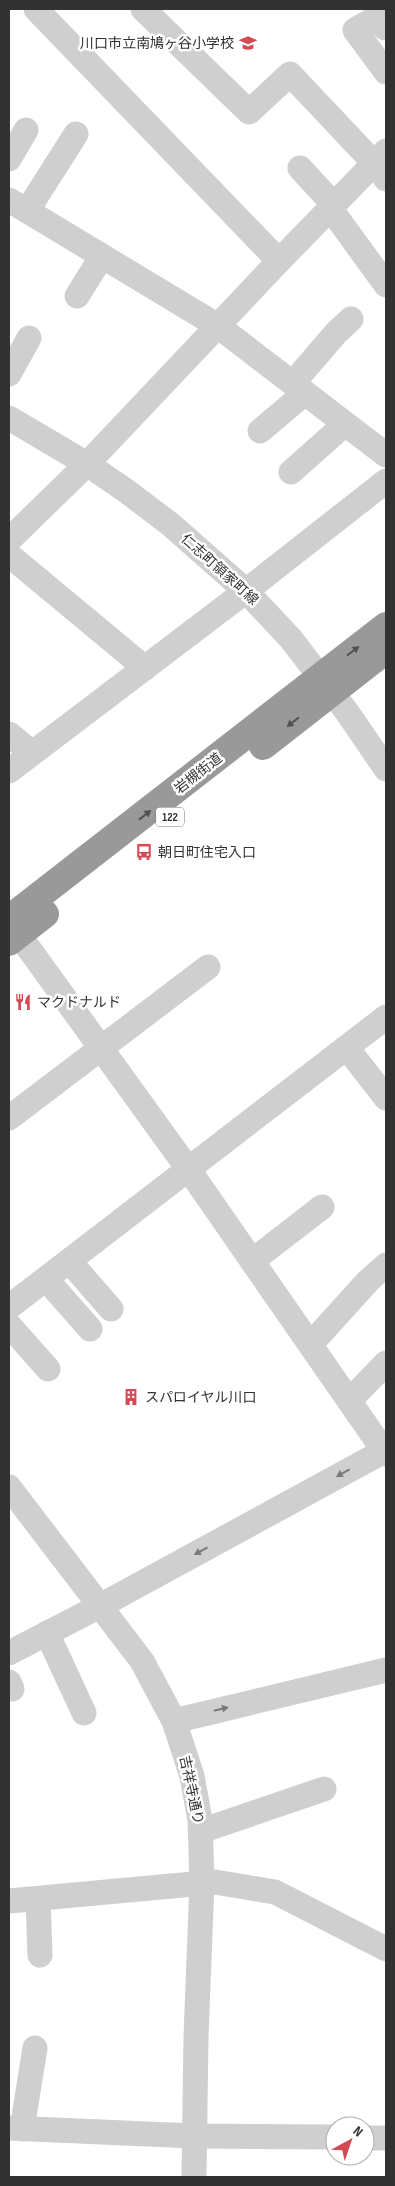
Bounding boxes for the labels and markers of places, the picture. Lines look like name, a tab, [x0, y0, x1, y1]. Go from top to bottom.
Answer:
school or university icon: 川口市立南鳩ヶ谷小学校	[238, 33, 258, 53]
place label: 川口市立南鳩ヶ谷小学校	[80, 35, 234, 52]
bus stop icon: 朝日町住宅入口	[134, 842, 154, 862]
place label: 朝日町住宅入口	[158, 844, 256, 861]
restaurant icon: マクドナルド	[13, 992, 33, 1012]
place label: マクドナルド	[37, 994, 121, 1011]
building icon: スパロイヤル川口	[121, 1387, 141, 1407]
place label: スパロイヤル川口	[145, 1389, 257, 1406]

